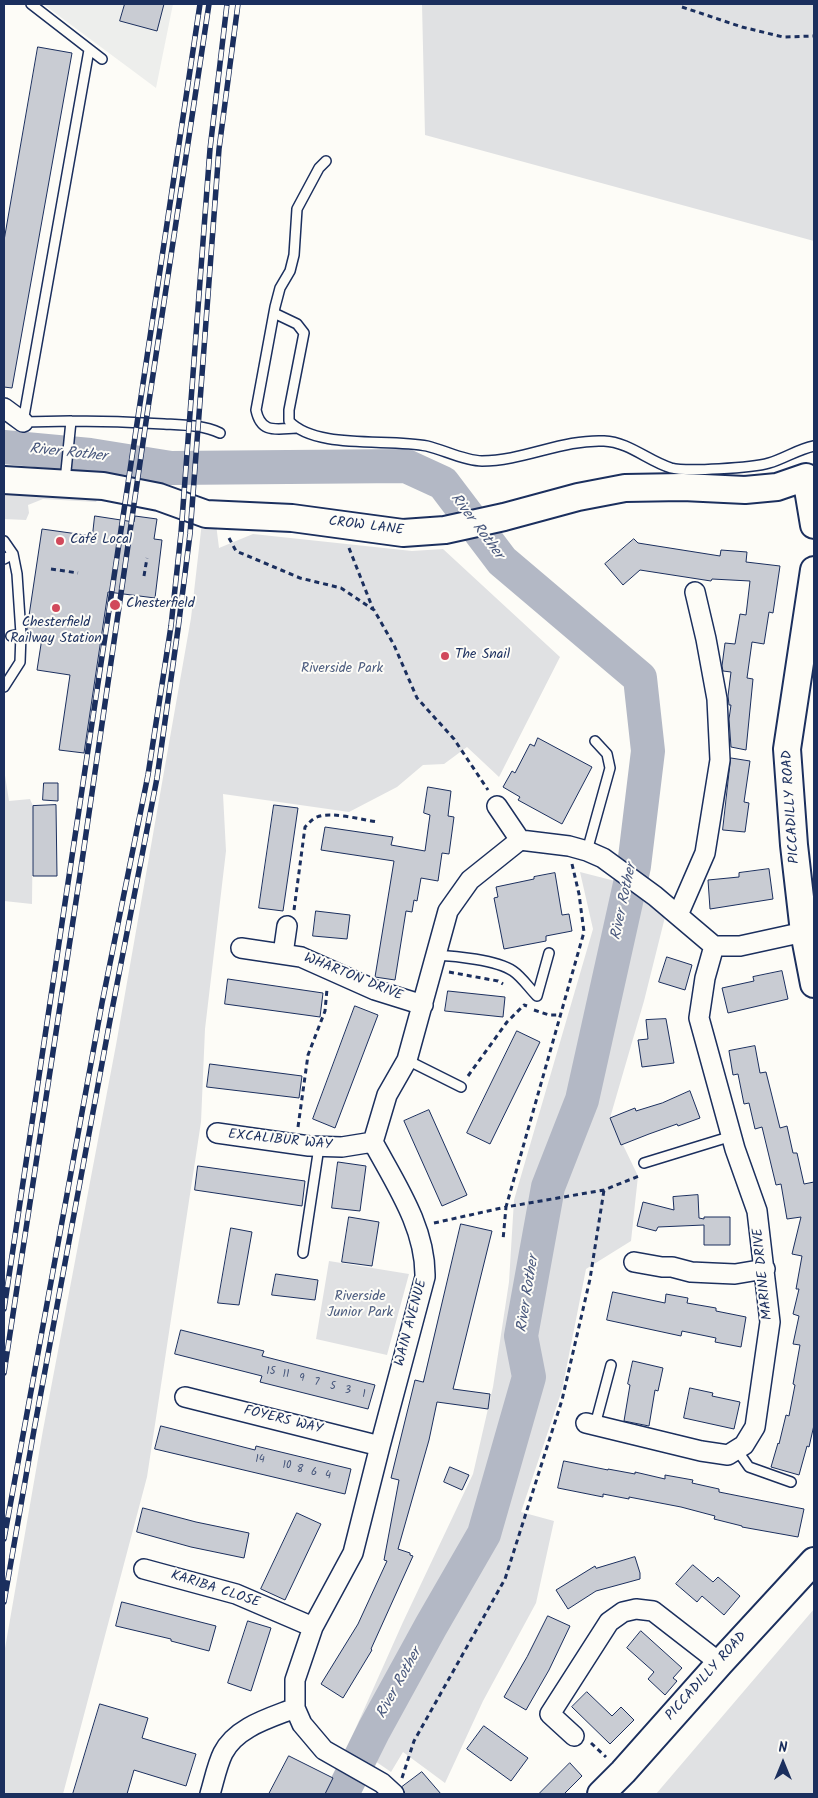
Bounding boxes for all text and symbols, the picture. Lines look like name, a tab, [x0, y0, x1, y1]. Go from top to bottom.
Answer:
water label: River Rother	[29, 441, 107, 467]
water label: River Rother	[445, 491, 507, 563]
street label: CROW LANE	[327, 514, 405, 540]
place label: Café Local	[70, 533, 132, 549]
marker: Café Local	[54, 535, 66, 547]
place label: Chesterfield	[126, 597, 195, 613]
marker: Chesterfield	[108, 598, 122, 612]
marker: Chesterfield Railway Station	[50, 602, 62, 614]
place label: Chesterfield Railway Station	[10, 616, 102, 648]
place label: The Snail	[455, 648, 510, 664]
marker: The Snail	[439, 650, 451, 662]
park label: Riverside Park	[301, 662, 383, 678]
street label: PICCADILLY ROAD	[780, 750, 804, 864]
water label: River Rother	[608, 862, 642, 942]
street label: WHARTON DRIVE	[301, 950, 405, 1006]
street label: EXCALIBUR WAY	[227, 1127, 333, 1155]
street label: MARINE DRIVE	[751, 1227, 777, 1321]
water label: River Rother	[514, 1254, 544, 1334]
street label: WAIN AVENUE	[392, 1278, 432, 1368]
park label: Riverside Junior Park	[327, 1290, 393, 1322]
house number: 15	[266, 1365, 276, 1379]
house number: 11	[283, 1368, 289, 1382]
house number: 9	[299, 1372, 305, 1386]
house number: 7	[314, 1376, 320, 1390]
house number: 5	[330, 1380, 336, 1394]
house number: 3	[345, 1384, 351, 1398]
house number: 1	[362, 1388, 366, 1402]
street label: FOYERS WAY	[242, 1403, 324, 1439]
house number: 14	[255, 1453, 265, 1467]
house number: 10	[283, 1459, 291, 1473]
house number: 8	[297, 1463, 303, 1477]
house number: 6	[311, 1466, 317, 1480]
house number: 4	[325, 1469, 331, 1483]
street label: KARIBA CLOSE	[168, 1568, 262, 1612]
street label: PICCADILLY ROAD	[663, 1629, 751, 1725]
water label: River Rother	[373, 1646, 427, 1722]
text: N	[779, 1737, 787, 1759]
north arrow	[758, 1738, 808, 1788]

